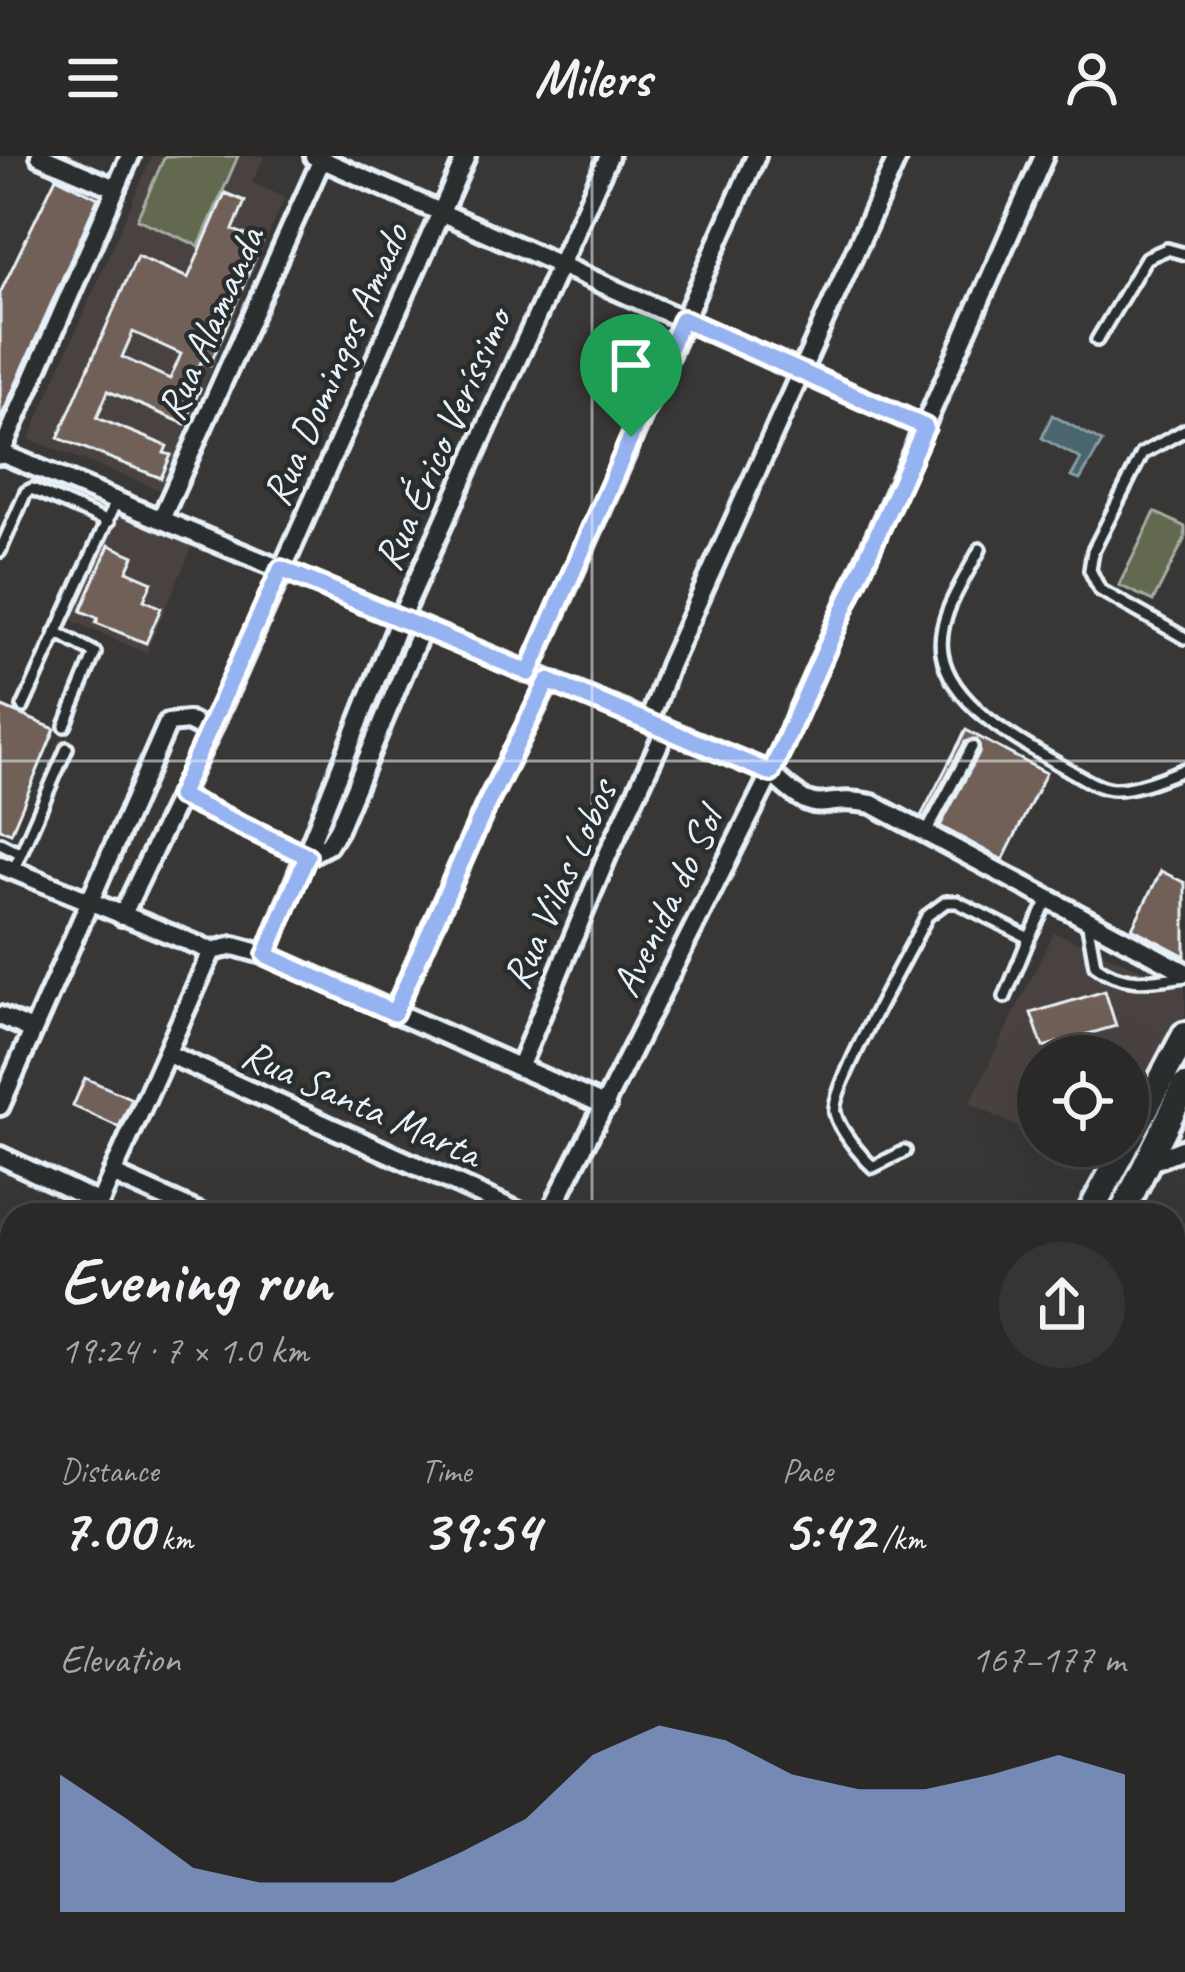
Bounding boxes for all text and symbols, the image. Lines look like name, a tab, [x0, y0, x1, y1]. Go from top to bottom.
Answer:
text: Milers	[534, 44, 651, 112]
icon: menu	[60, 45, 126, 111]
icon: person	[1059, 45, 1125, 111]
street label: Rua Domingos Amado	[250, 214, 422, 514]
street label: Rua Alamanda	[144, 216, 278, 428]
street label: Rua Érico Veríssimo	[361, 297, 525, 579]
pin	[580, 314, 682, 437]
icon: arrive	[598, 332, 664, 398]
street label: Rua Vilas Lobos	[490, 769, 630, 997]
street label: Avenida do Sol	[599, 794, 739, 1005]
street label: Rua Santa Marta	[234, 1027, 493, 1181]
map controls	[1017, 1035, 1149, 1167]
button: locate	[1017, 1035, 1149, 1167]
text: Evening run	[60, 1239, 330, 1322]
button: share	[999, 1242, 1125, 1368]
text: 19:24 · 7 × 1.0 km	[60, 1326, 308, 1375]
text: Distance	[60, 1450, 158, 1492]
text: Time	[421, 1450, 472, 1492]
text: Pace	[782, 1450, 833, 1492]
text: 7.00	[60, 1492, 153, 1568]
text: 39:54	[421, 1492, 539, 1568]
text: 5:42	[782, 1492, 874, 1568]
text: km	[153, 1518, 193, 1560]
text: /km	[874, 1518, 925, 1560]
text: Elevation	[60, 1635, 180, 1684]
text: 167–177 m	[971, 1635, 1125, 1684]

